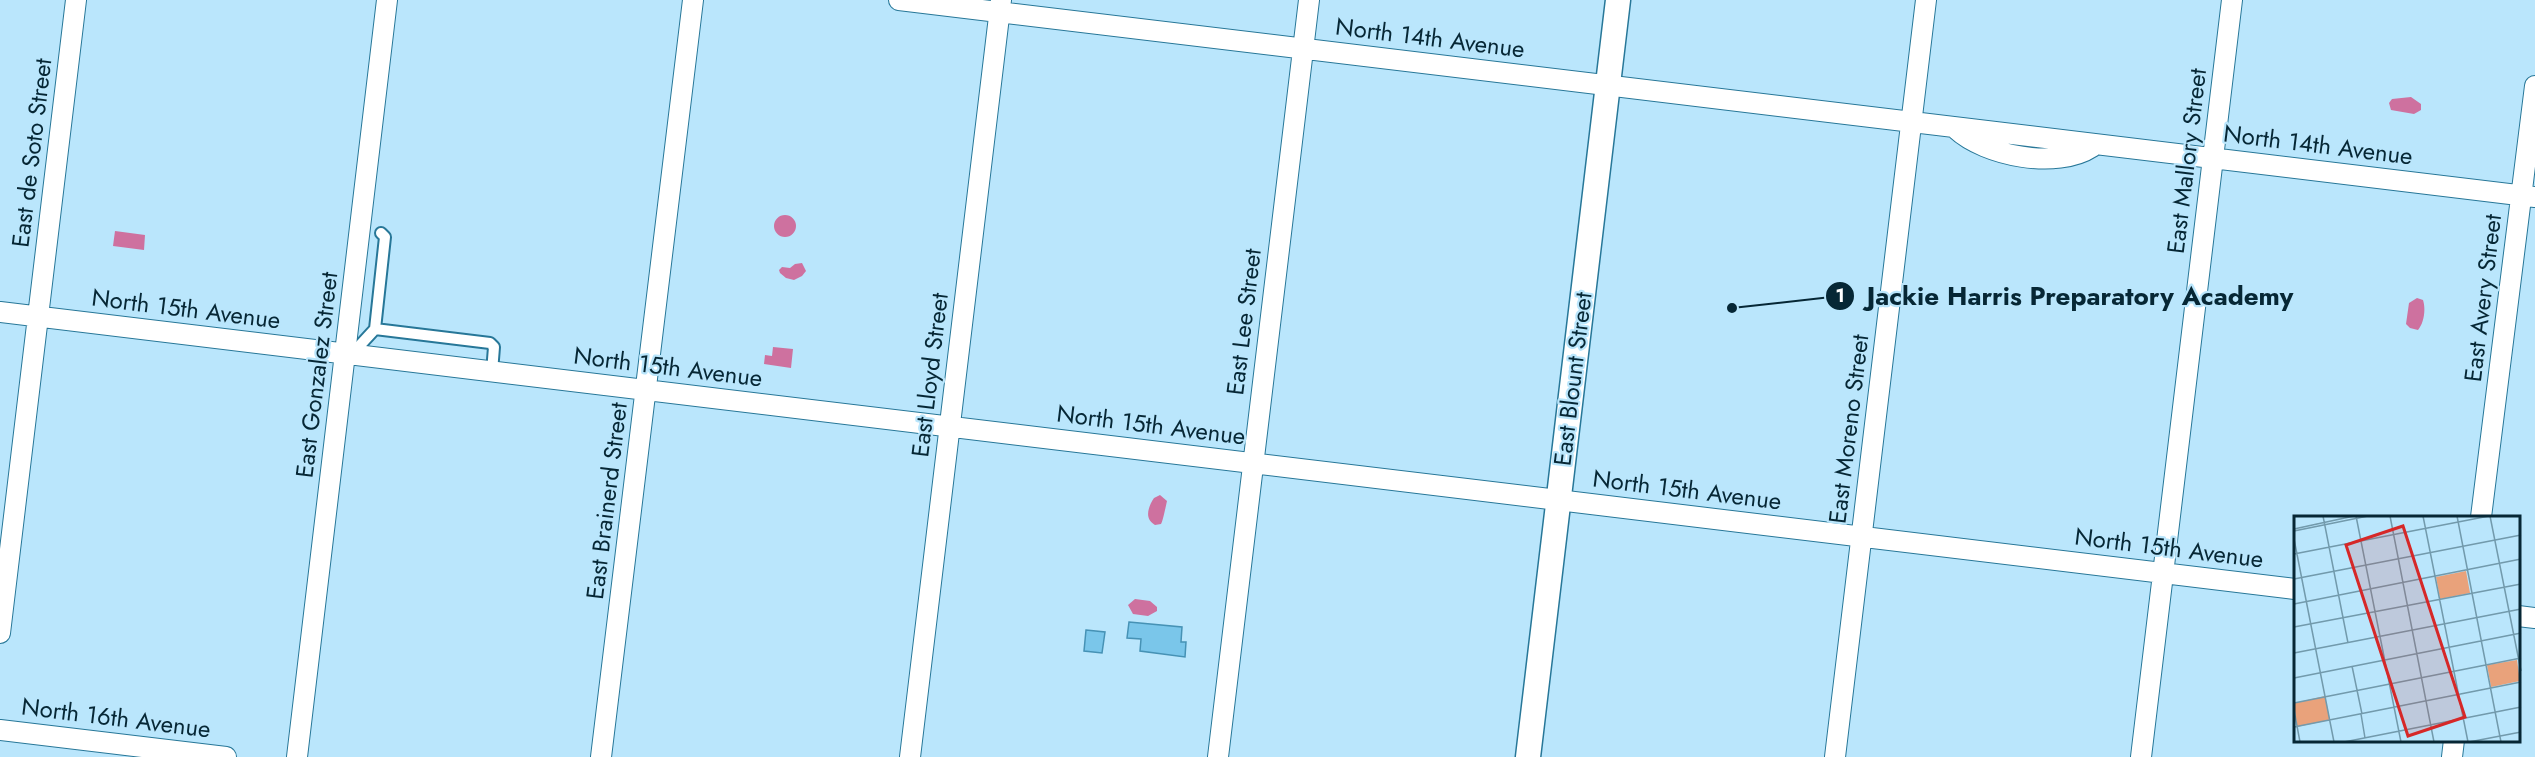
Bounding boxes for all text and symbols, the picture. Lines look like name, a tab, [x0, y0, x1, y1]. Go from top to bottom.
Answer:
street label: North 14th Avenue	[1333, 9, 1527, 66]
street label: East de Soto Street	[3, 56, 60, 249]
street label: East Mallory Street	[2158, 66, 2215, 256]
street label: North 14th Avenue	[2221, 116, 2415, 173]
street label: East Avery Street	[2455, 212, 2510, 384]
street label: East Lee Street	[1217, 246, 1270, 397]
street label: East Gonzalez Street	[287, 270, 347, 480]
callout: Jackie Harris Preparatory Academy	[1825, 274, 2305, 318]
text: Jackie Harris Preparatory Academy	[1862, 277, 2294, 315]
street label: North 15th Avenue	[90, 280, 283, 337]
text: 1	[1835, 283, 1845, 309]
street label: East Blount Street	[1544, 290, 1601, 468]
street label: East Lloyd Street	[902, 291, 957, 459]
street label: East Moreno Street	[1820, 332, 1877, 526]
street label: North 15th Avenue	[572, 338, 765, 395]
street label: North 15th Avenue	[1055, 396, 1248, 453]
street label: East Brainerd Street	[577, 400, 636, 601]
street label: North 15th Avenue	[1591, 461, 1784, 518]
inset map	[2294, 516, 2520, 742]
street label: North 15th Avenue	[2073, 519, 2266, 576]
street label: North 16th Avenue	[19, 689, 213, 746]

